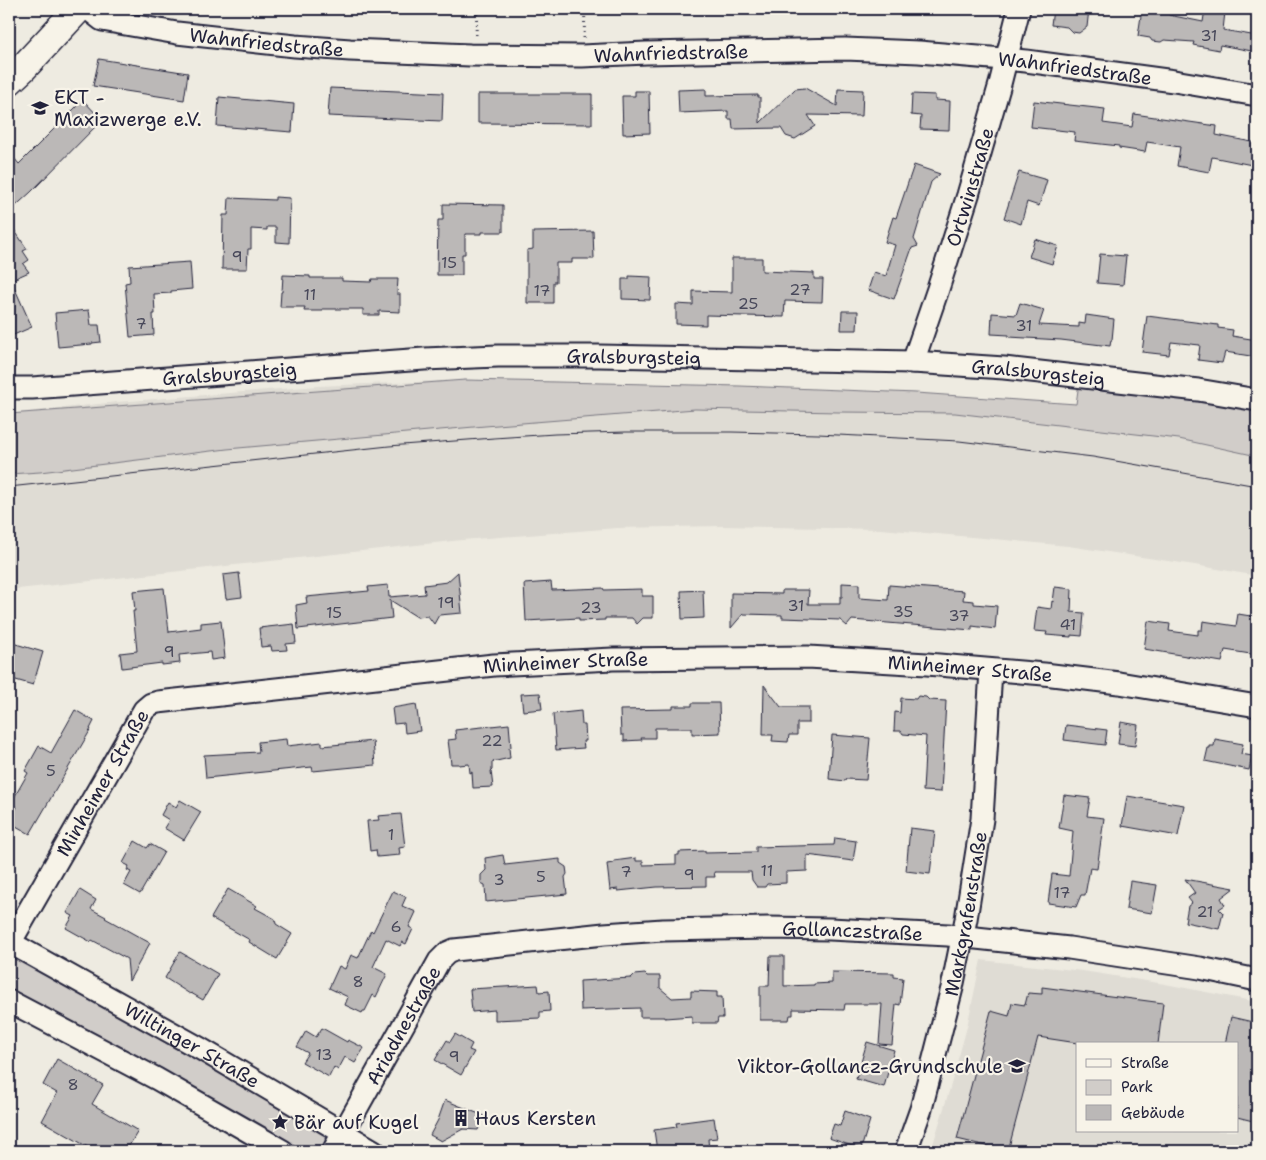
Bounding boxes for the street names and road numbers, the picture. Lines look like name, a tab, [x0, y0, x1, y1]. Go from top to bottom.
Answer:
street label: Wahnfriedstraße	[188, 22, 345, 62]
street label: Wahnfriedstraße	[593, 38, 749, 68]
street label: Wahnfriedstraße	[997, 46, 1154, 90]
street label: Ortwinstraße	[940, 125, 999, 250]
street label: Gralsburgsteig	[567, 344, 701, 370]
street label: Gralsburgsteig	[971, 353, 1107, 392]
street label: Gralsburgsteig	[161, 356, 297, 391]
street label: Minheimer Straße	[482, 646, 648, 679]
street label: Minheimer Straße	[887, 649, 1054, 687]
street label: Minheimer Straße	[50, 705, 154, 861]
street label: Markgrafenstraße	[938, 829, 992, 998]
street label: Gollanczstraße	[782, 916, 923, 946]
street label: Ariadnestraße	[360, 961, 446, 1089]
street label: Wiltinger Straße	[120, 996, 264, 1093]

